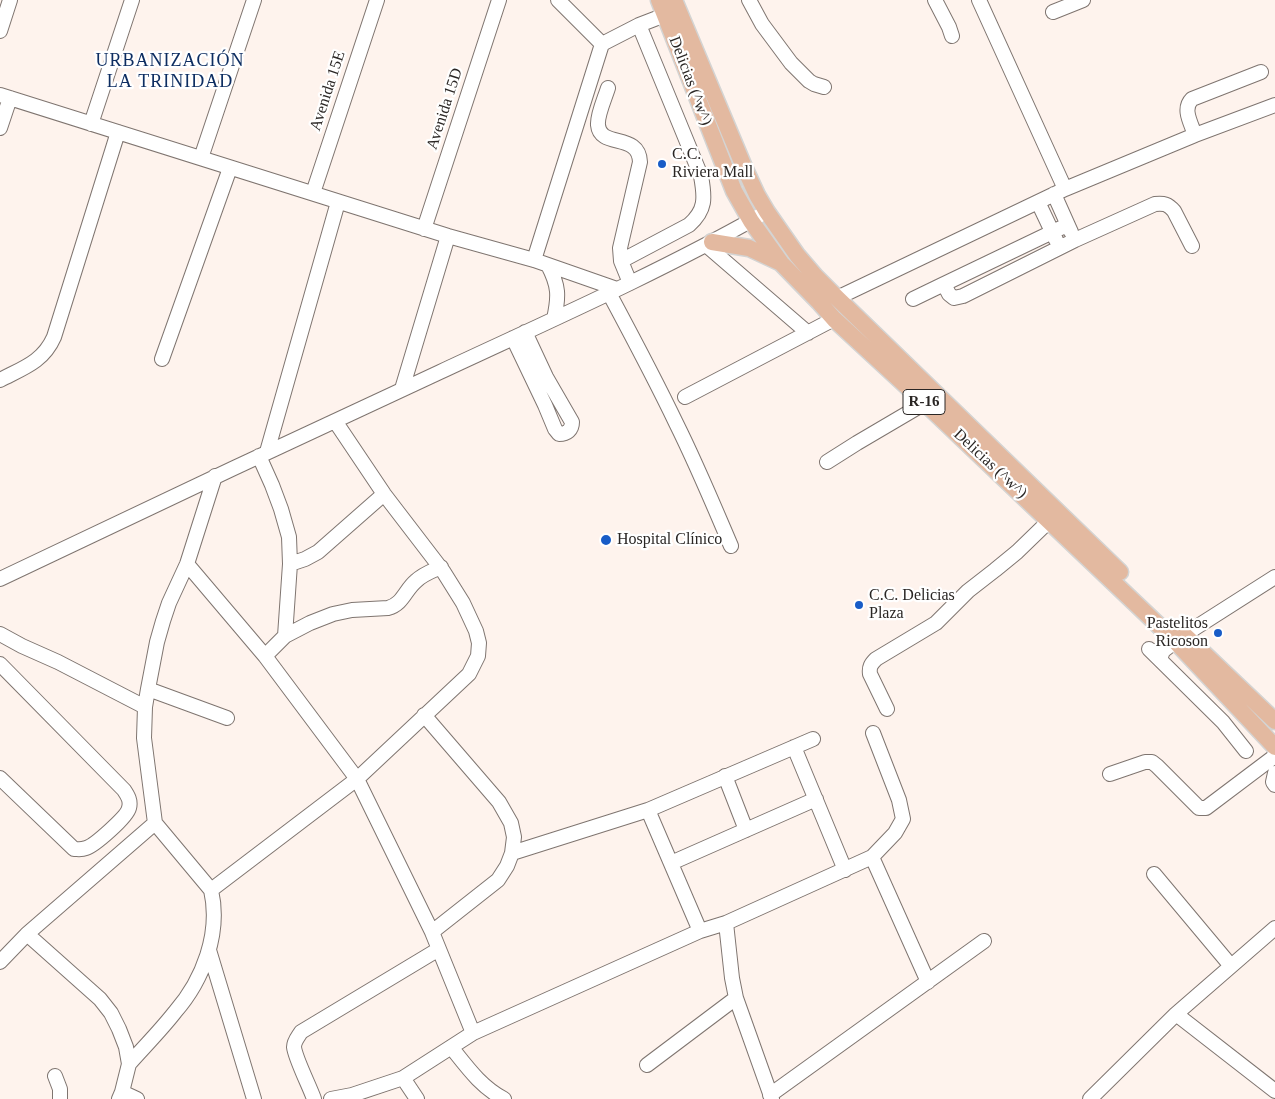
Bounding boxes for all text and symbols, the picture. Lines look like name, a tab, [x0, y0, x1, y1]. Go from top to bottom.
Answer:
street label: Delicias (^w^)	[664, 34, 716, 128]
street label: Avenida 15E	[306, 49, 350, 133]
district label: URBANIZACIÓN LA TRINIDAD	[94, 50, 246, 92]
street label: Avenida 15D	[423, 66, 467, 152]
place label: C.C. Riviera Mall	[672, 145, 753, 183]
marker: C.C. Riviera Mall	[656, 158, 668, 170]
road number: R-16	[903, 390, 945, 414]
street label: Delicias (^w^)	[949, 425, 1031, 503]
place label: Hospital Clínico	[617, 530, 722, 550]
marker: Hospital Clínico	[599, 533, 613, 547]
place label: C.C. Delicias Plaza	[869, 586, 955, 624]
marker: C.C. Delicias Plaza	[853, 599, 865, 611]
place label: Pastelitos Ricoson	[1147, 614, 1208, 652]
marker: Pastelitos Ricoson	[1212, 627, 1224, 639]

